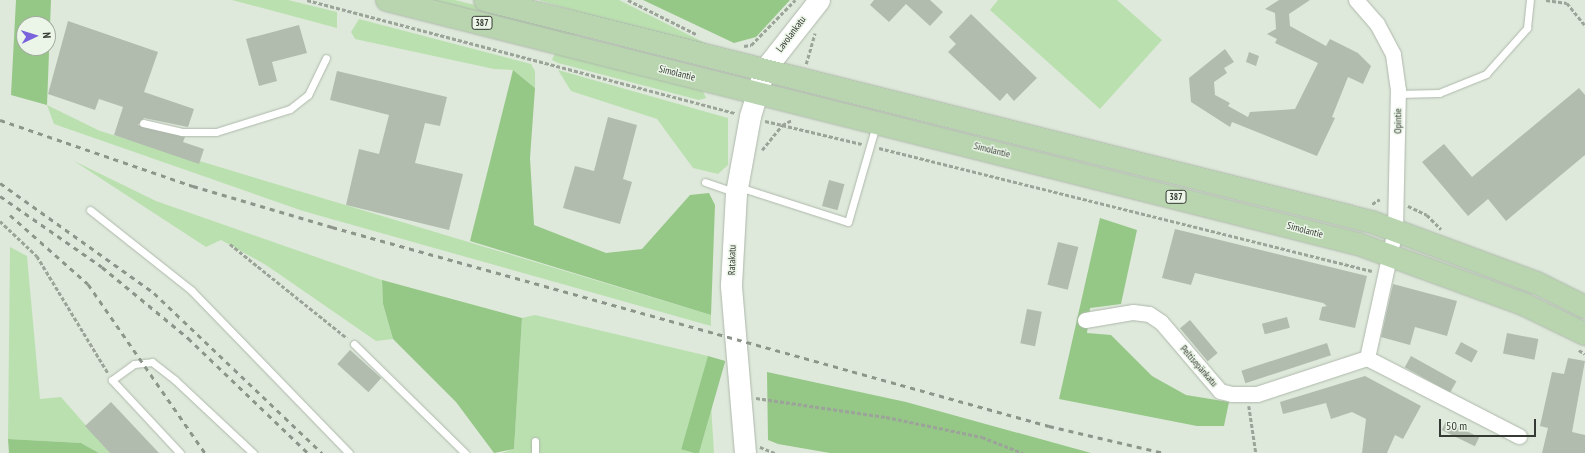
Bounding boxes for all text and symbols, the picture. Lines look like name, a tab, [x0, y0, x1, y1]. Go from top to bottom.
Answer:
street label: Lavolankatu	[774, 14, 808, 54]
north arrow	[16, 16, 56, 56]
road number: 387	[471, 16, 493, 30]
text: N	[40, 32, 54, 39]
street label: Simolantie	[658, 63, 696, 83]
street label: Opintie	[1392, 108, 1404, 134]
street label: Simolantie	[973, 140, 1011, 160]
road number: 387	[1165, 190, 1187, 204]
street label: Simolantie	[1286, 219, 1324, 241]
street label: Ratakatu	[726, 245, 738, 275]
street label: Peltisepänkatu	[1178, 343, 1220, 389]
scale bar	[1441, 411, 1538, 437]
text: 50 m	[1446, 418, 1467, 433]

